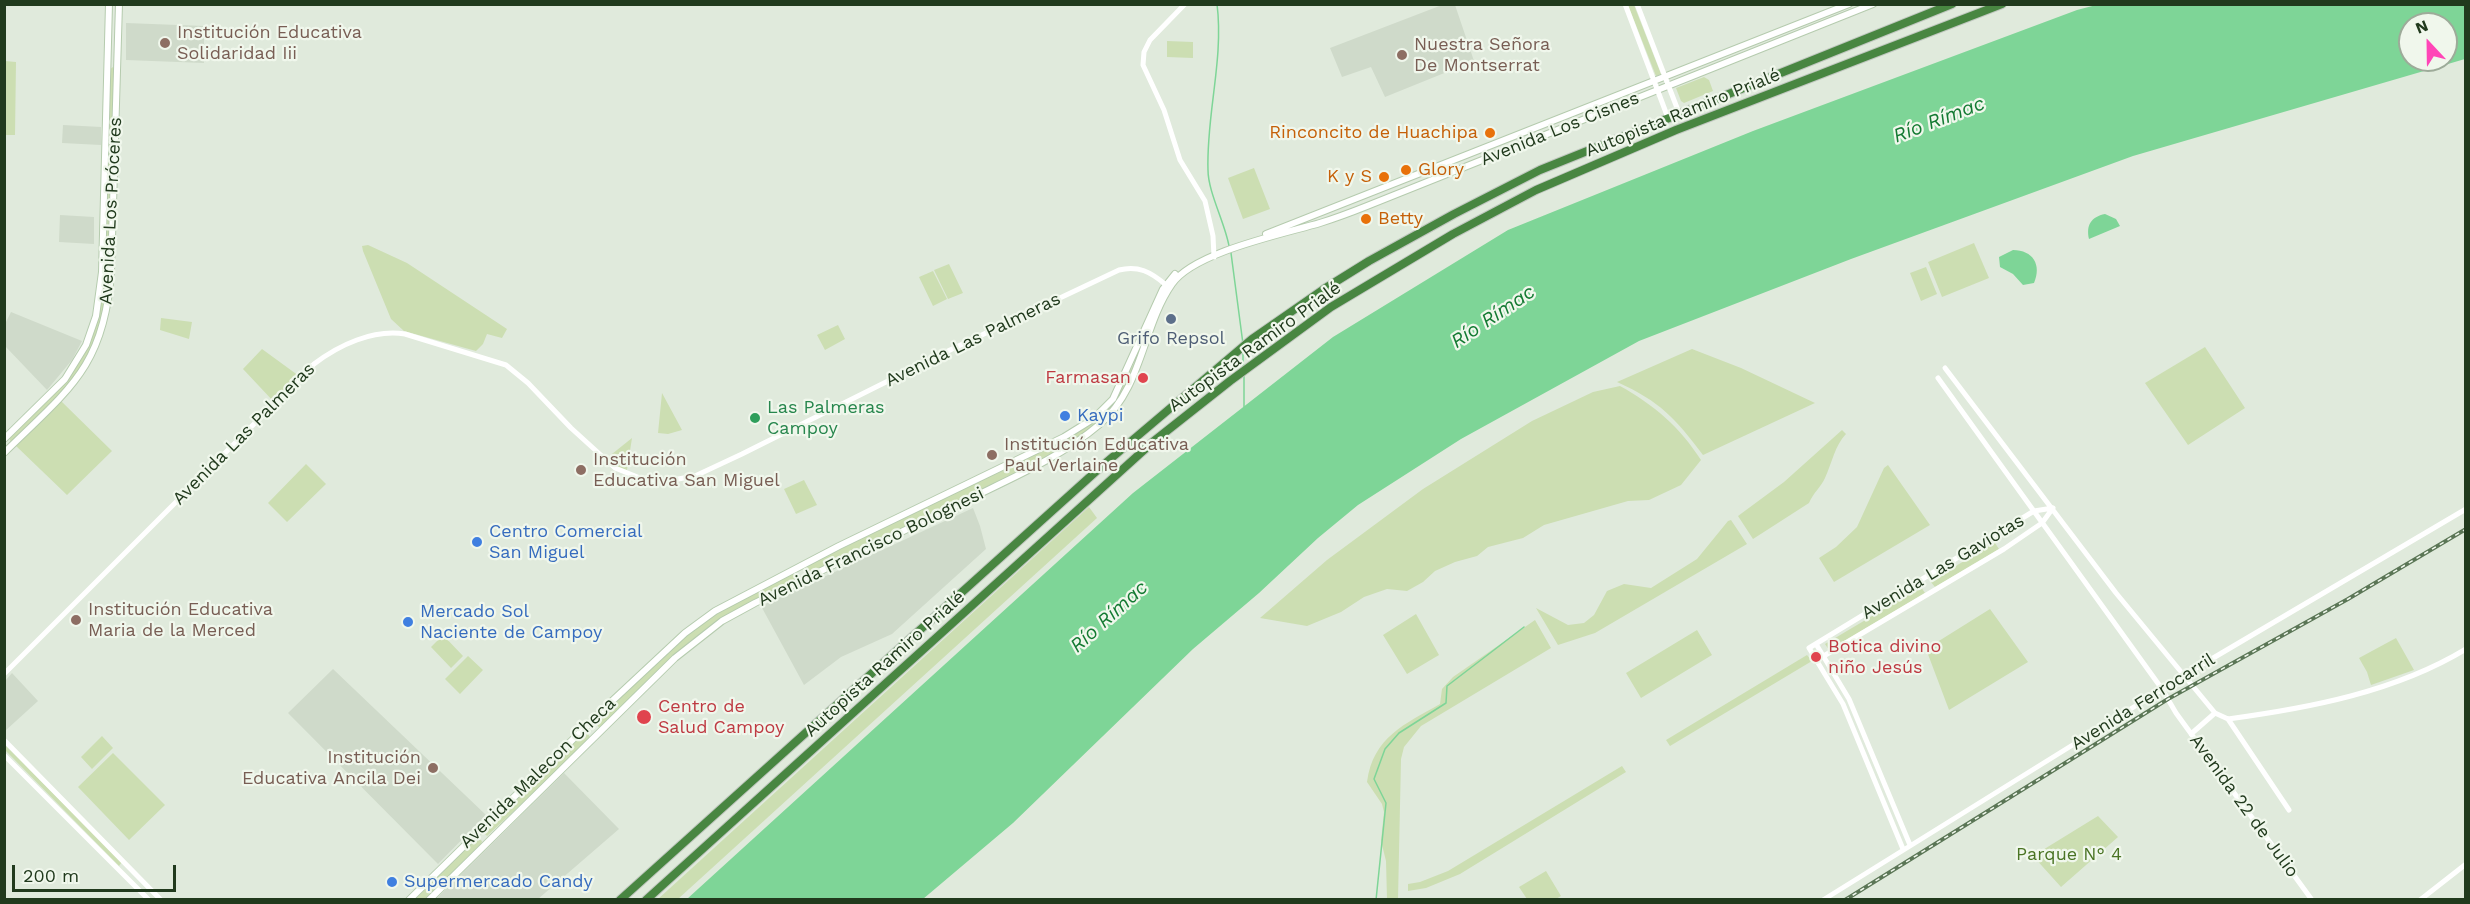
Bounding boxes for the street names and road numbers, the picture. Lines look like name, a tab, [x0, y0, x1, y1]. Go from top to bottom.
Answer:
street label: Autopista Ramiro Prialé	[1583, 64, 1783, 162]
street label: Avenida Los Cisnes	[1478, 87, 1642, 171]
street label: Avenida Los Próceres	[95, 117, 127, 305]
street label: Autopista Ramiro Prialé	[1165, 277, 1345, 417]
street label: Avenida Las Palmeras	[882, 288, 1064, 392]
street label: Avenida Las Palmeras	[168, 358, 320, 510]
street label: Avenida Francisco Bolognesi	[754, 483, 988, 611]
street label: Avenida Las Gaviotas	[1858, 510, 2028, 624]
street label: Autopista Ramiro Prialé	[801, 586, 969, 742]
street label: Avenida Ferrocarril	[2067, 649, 2219, 755]
street label: Avenida Malecon Checa	[456, 693, 620, 853]
street label: Avenida 22 de Julio	[2185, 730, 2303, 882]

